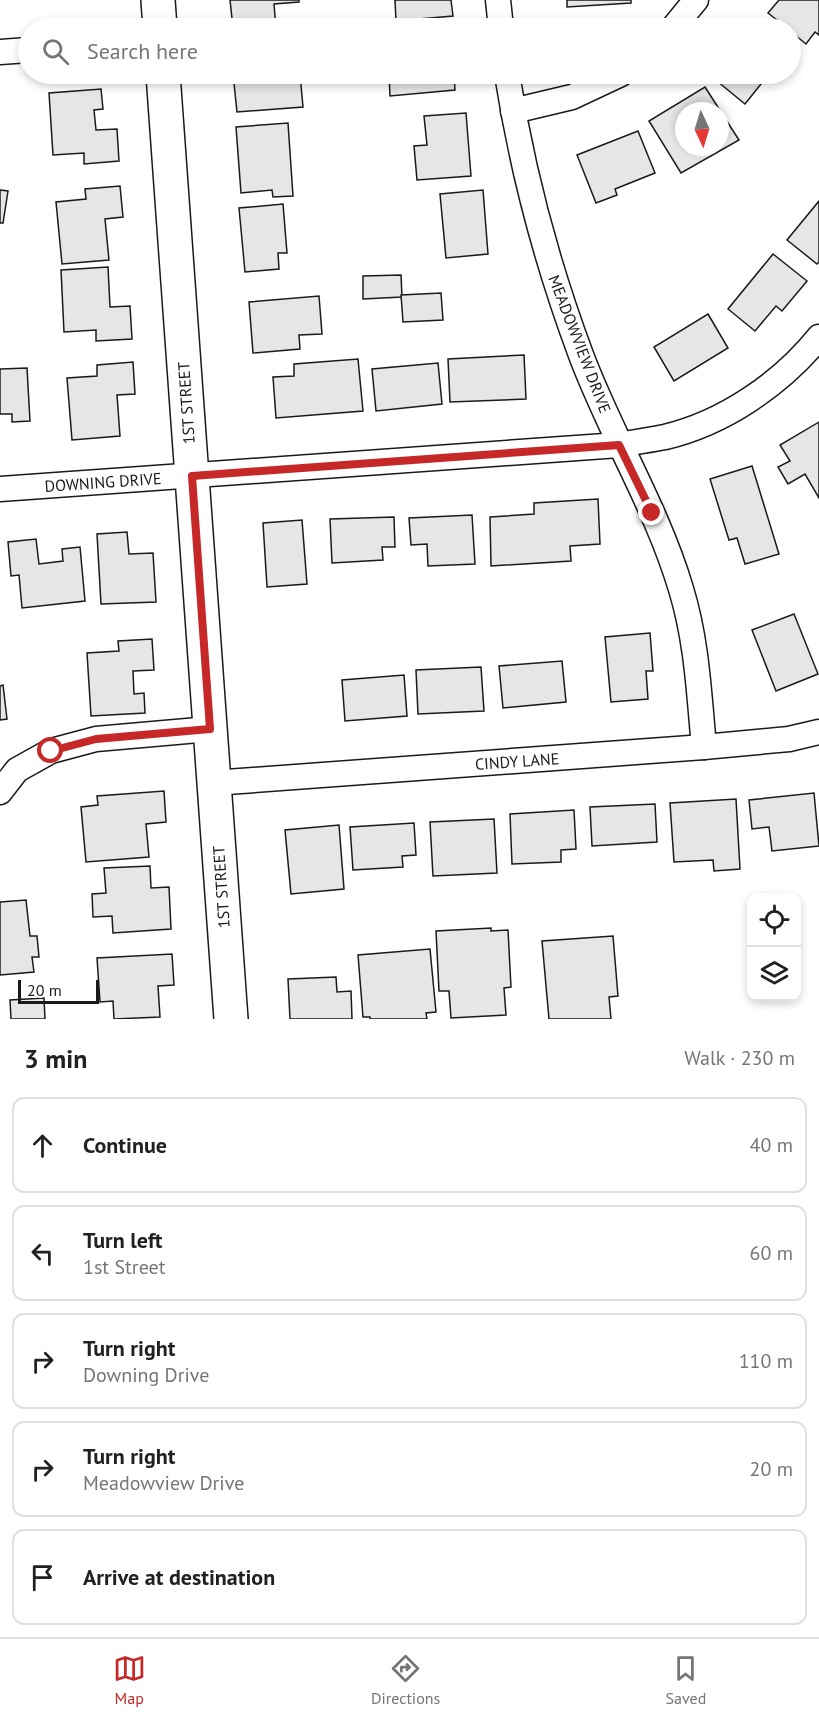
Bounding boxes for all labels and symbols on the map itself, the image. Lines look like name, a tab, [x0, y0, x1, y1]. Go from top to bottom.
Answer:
north arrow	[675, 102, 729, 156]
street label: MEADOWVIEW DRIVE	[544, 272, 616, 416]
street label: 1ST STREET	[173, 361, 199, 445]
street label: DOWNING DRIVE	[44, 468, 162, 496]
route end	[638, 499, 664, 525]
route start	[37, 737, 63, 763]
street label: CINDY LANE	[474, 748, 560, 774]
street label: 1ST STREET	[208, 845, 234, 929]
scale bar	[18, 977, 99, 1004]

